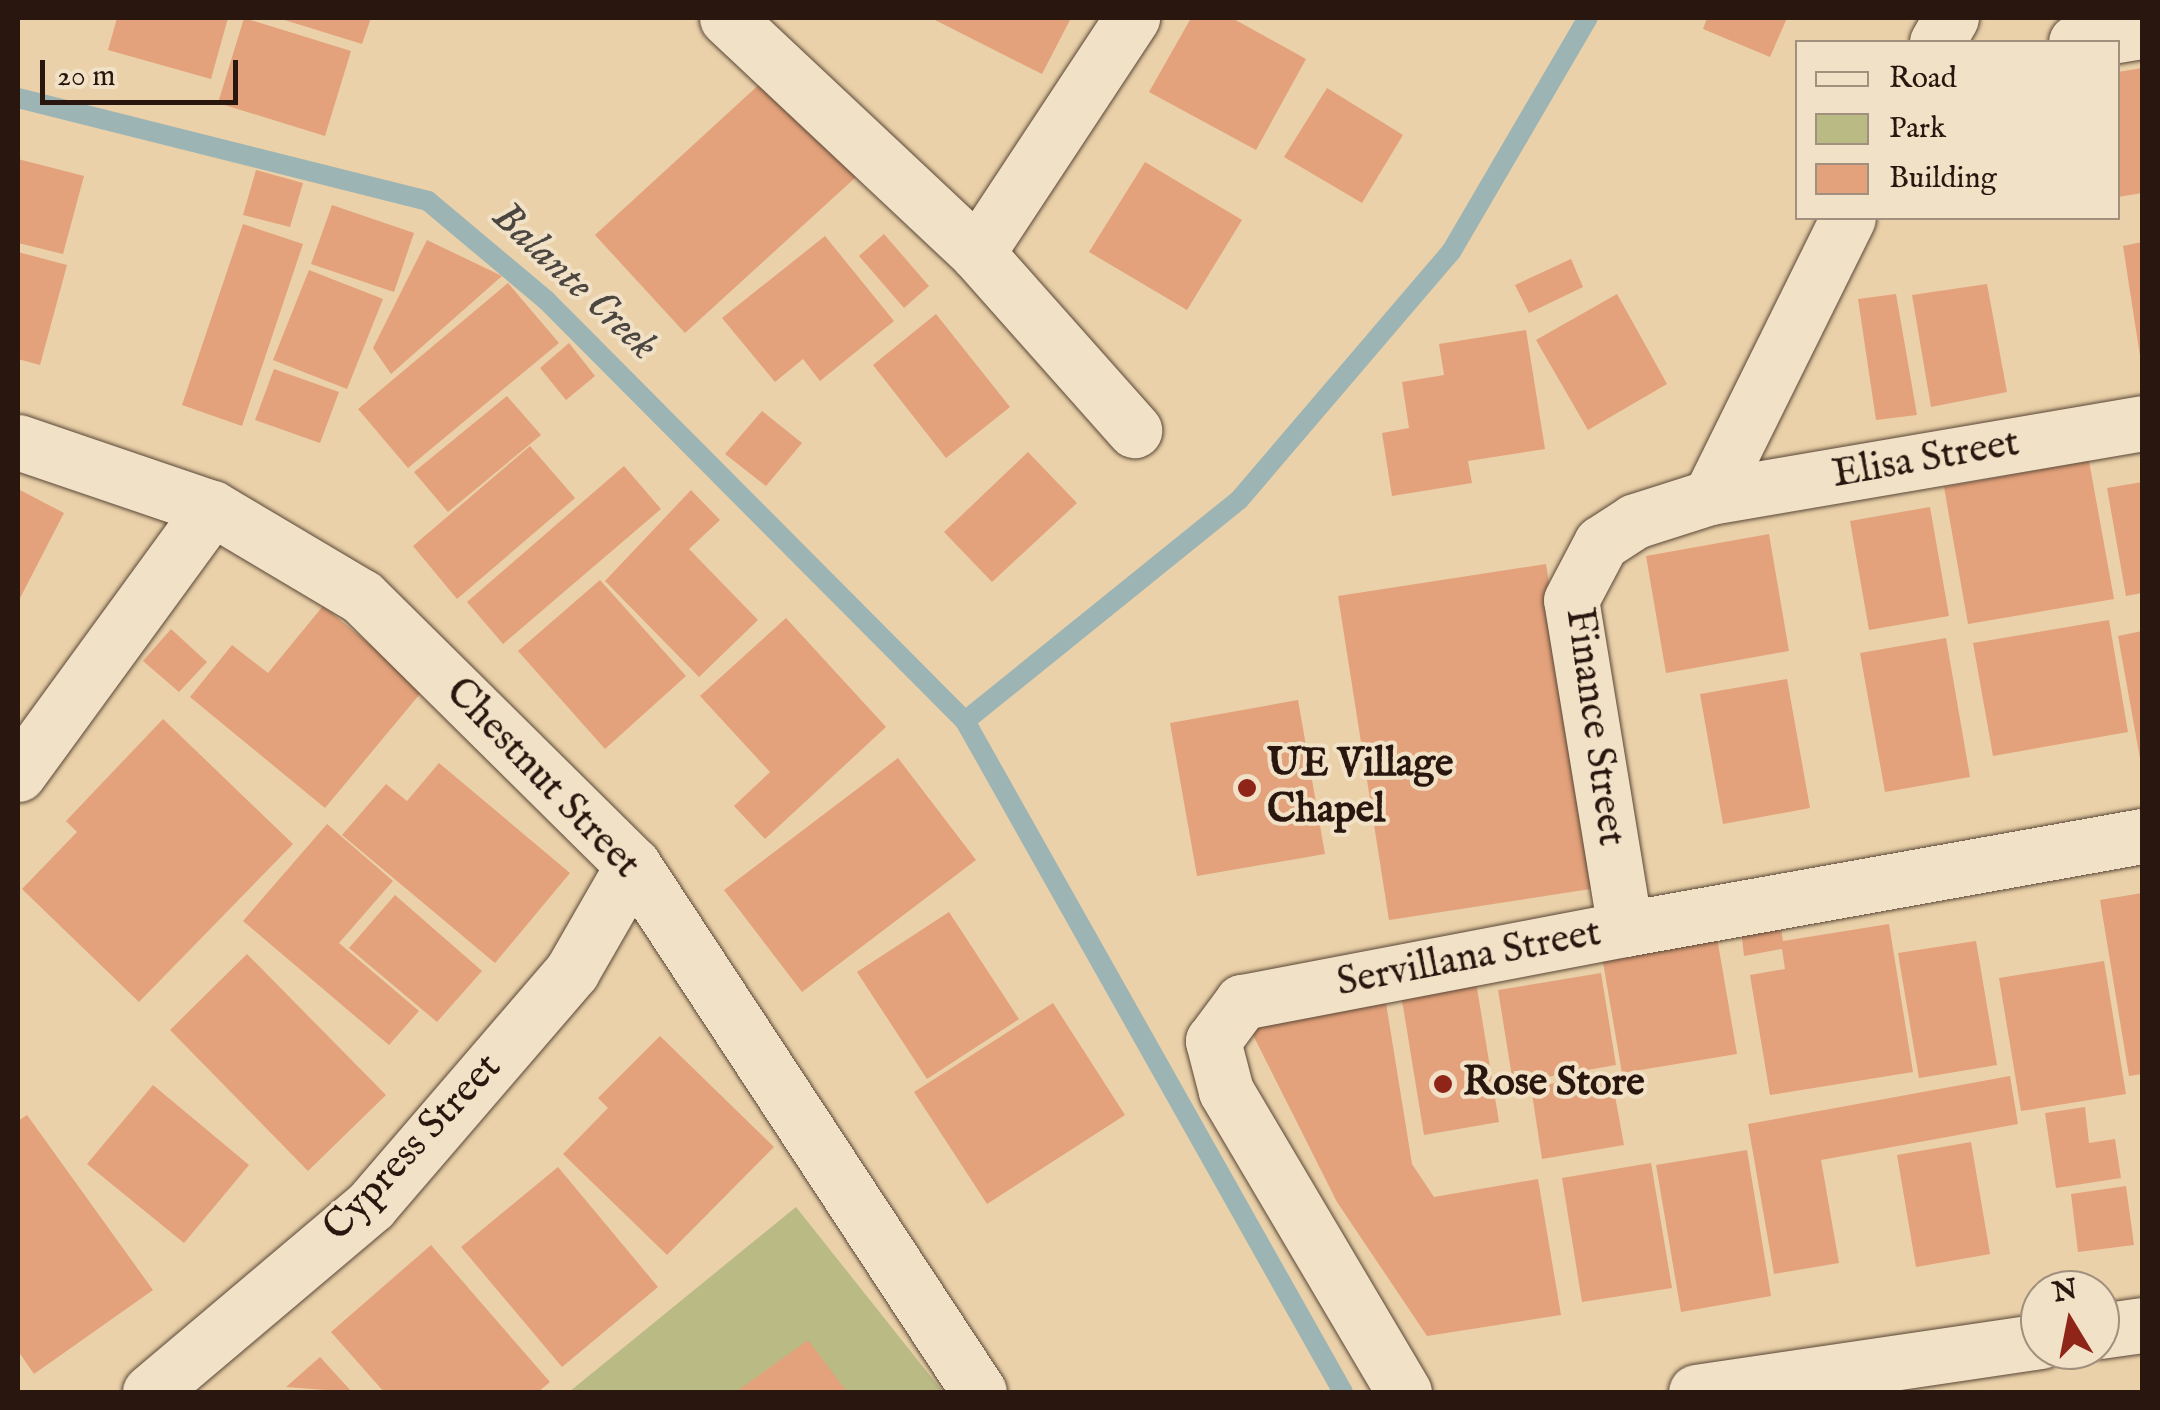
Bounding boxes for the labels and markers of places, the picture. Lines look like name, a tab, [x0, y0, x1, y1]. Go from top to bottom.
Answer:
place label: UE Village Chapel	[1267, 741, 1453, 835]
marker: UE Village Chapel	[1236, 777, 1258, 799]
place label: Rose Store	[1463, 1060, 1645, 1108]
marker: Rose Store	[1432, 1073, 1454, 1095]

